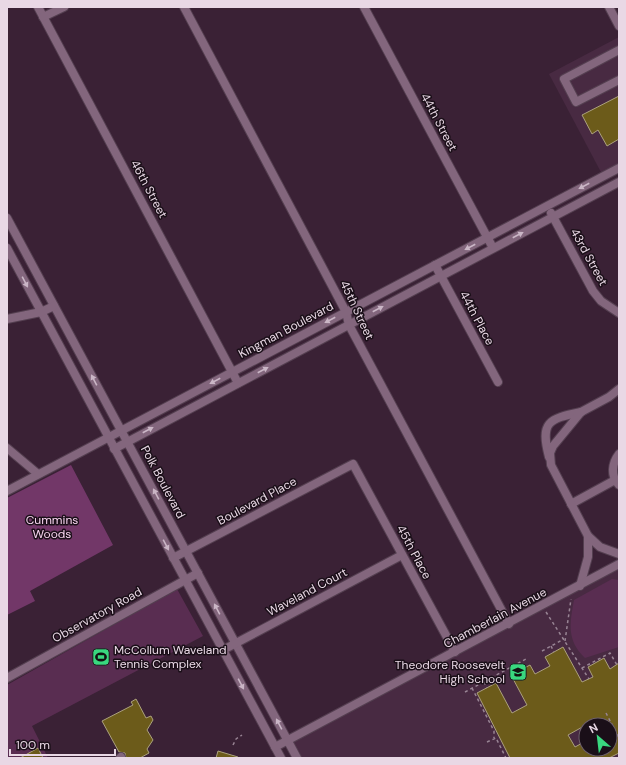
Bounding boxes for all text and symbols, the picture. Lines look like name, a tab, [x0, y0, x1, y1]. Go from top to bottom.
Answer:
street label: 44th Street	[417, 90, 461, 154]
street label: 46th Street	[127, 157, 171, 221]
one-way arrow	[579, 183, 590, 189]
street label: 43rd Street	[567, 225, 611, 289]
one-way arrow	[512, 232, 524, 239]
one-way arrow	[464, 243, 475, 250]
one-way arrow	[22, 277, 29, 288]
street label: 45th Street	[336, 278, 378, 342]
street label: 44th Place	[456, 288, 498, 348]
street label: Kingman Boulevard	[236, 298, 336, 362]
one-way arrow	[372, 306, 384, 312]
one-way arrow	[324, 317, 336, 324]
one-way arrow	[257, 366, 269, 373]
one-way arrow	[91, 374, 97, 386]
one-way arrow	[209, 378, 221, 384]
one-way arrow	[142, 427, 154, 434]
street label: Polk Boulevard	[137, 443, 189, 521]
street label: Boulevard Place	[214, 473, 300, 529]
one-way arrow	[152, 489, 159, 500]
park label: Cummins Woods	[26, 512, 78, 542]
street label: 45th Place	[393, 522, 435, 582]
one-way arrow	[163, 539, 169, 551]
street label: Waveland Court	[264, 564, 350, 620]
street label: Observatory Road	[49, 584, 145, 646]
street label: Chamberlain Avenue	[441, 584, 549, 652]
one-way arrow	[214, 603, 220, 615]
place label: McCollum Waveland Tennis Complex	[114, 642, 227, 672]
sports icon: McCollum Waveland Tennis Complex	[91, 647, 111, 667]
place label: Theodore Roosevelt High School	[395, 657, 505, 687]
school or university icon: Theodore Roosevelt High School	[508, 662, 528, 682]
one-way arrow	[238, 678, 244, 690]
north arrow	[578, 717, 618, 757]
one-way arrow	[275, 718, 282, 729]
text: N	[586, 720, 600, 736]
scale bar	[10, 731, 115, 757]
text: 100 m	[16, 737, 50, 753]

